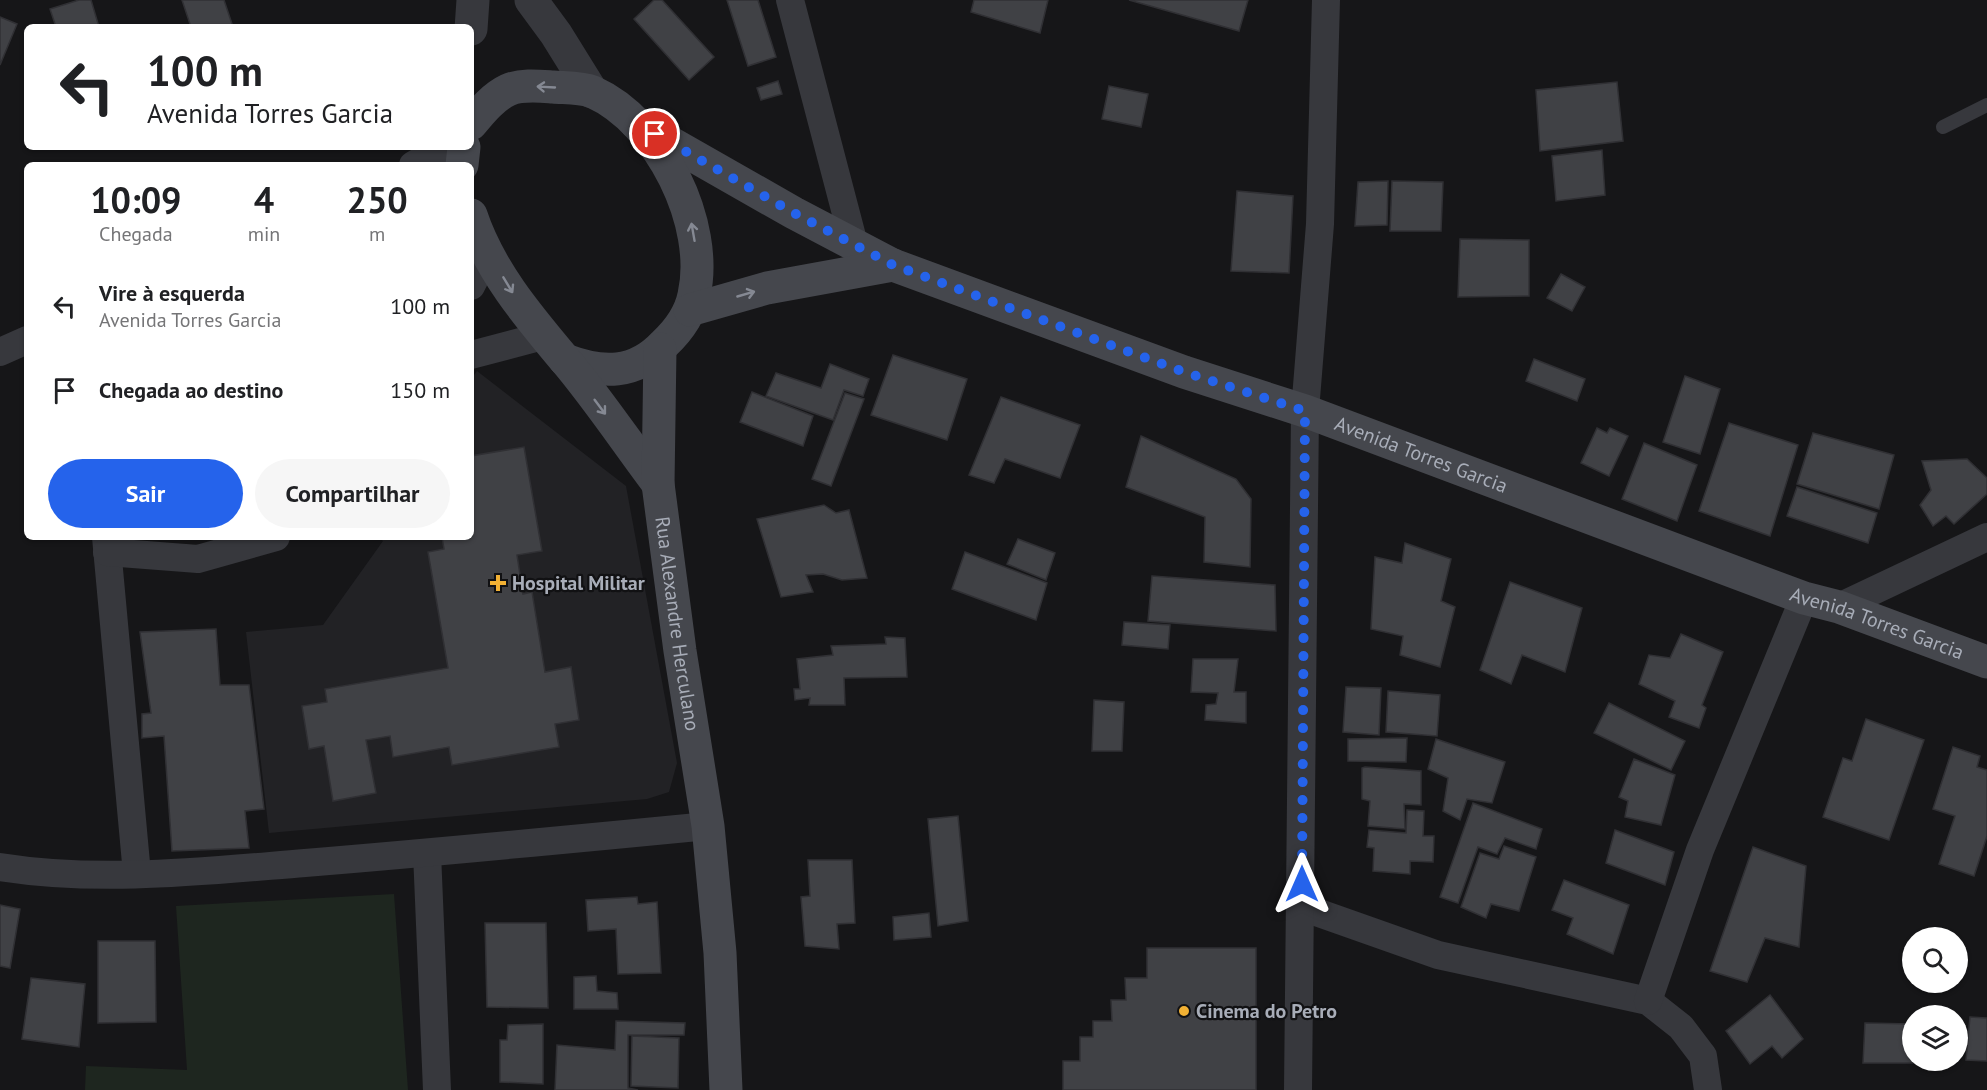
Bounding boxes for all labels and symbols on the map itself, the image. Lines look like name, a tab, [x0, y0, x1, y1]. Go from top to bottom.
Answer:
one-way arrow	[536, 81, 556, 92]
pin	[629, 108, 680, 159]
one-way arrow	[687, 222, 698, 242]
one-way arrow	[502, 276, 514, 293]
one-way arrow	[736, 288, 755, 299]
one-way arrow	[594, 398, 606, 414]
street label: Avenida Torres Garcia	[1331, 410, 1511, 499]
street label: Rua Alexandre Herculano	[649, 515, 706, 733]
place label: Hospital Militar	[512, 570, 645, 596]
marker: Hospital Militar	[489, 574, 507, 592]
street label: Avenida Torres Garcia	[1786, 581, 1968, 665]
position arrow	[1270, 852, 1334, 916]
place label: Cinema do Petro	[1196, 998, 1337, 1024]
marker: Cinema do Petro	[1177, 1004, 1191, 1018]

